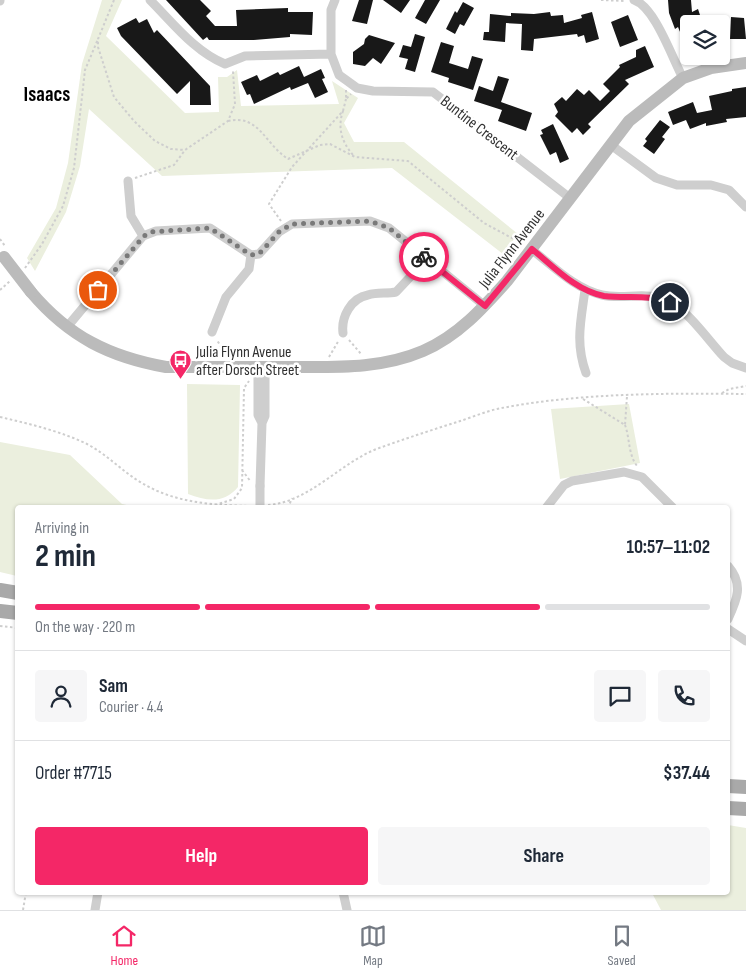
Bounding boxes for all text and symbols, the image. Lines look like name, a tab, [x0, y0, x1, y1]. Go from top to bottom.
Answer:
map controls	[680, 15, 730, 65]
button: layers	[680, 15, 730, 65]
district label: Isaacs	[24, 82, 70, 107]
street label: Buntine Crescent	[436, 92, 522, 164]
street label: Julia Flynn Avenue	[475, 205, 549, 293]
courier	[399, 232, 449, 282]
icon: bike	[410, 243, 438, 271]
pin	[77, 269, 119, 311]
icon: bag	[84, 276, 112, 304]
pin	[649, 281, 691, 323]
icon: home	[656, 288, 684, 316]
place label: Julia Flynn Avenue after Dorsch Street	[195, 343, 299, 380]
bus stop icon: Julia Flynn Avenue after Dorsch Street	[168, 348, 192, 379]
text: Arriving in	[35, 519, 89, 538]
text: 10:57–11:02	[626, 536, 710, 559]
text: 2 min	[35, 537, 96, 576]
text: On the way · 220 m	[35, 618, 135, 637]
button: person	[35, 670, 87, 722]
button: chat	[594, 670, 646, 722]
button: phone	[658, 670, 710, 722]
text: Sam	[99, 675, 128, 698]
text: Courier · 4.4	[99, 698, 163, 717]
text: Order #7715	[35, 762, 112, 785]
text: $37.44	[663, 762, 710, 785]
button: Help	[35, 827, 368, 885]
button: Share	[378, 827, 710, 885]
tab: Home	[110, 922, 138, 969]
tab: Map	[359, 922, 387, 969]
tab: Saved	[608, 922, 636, 969]

